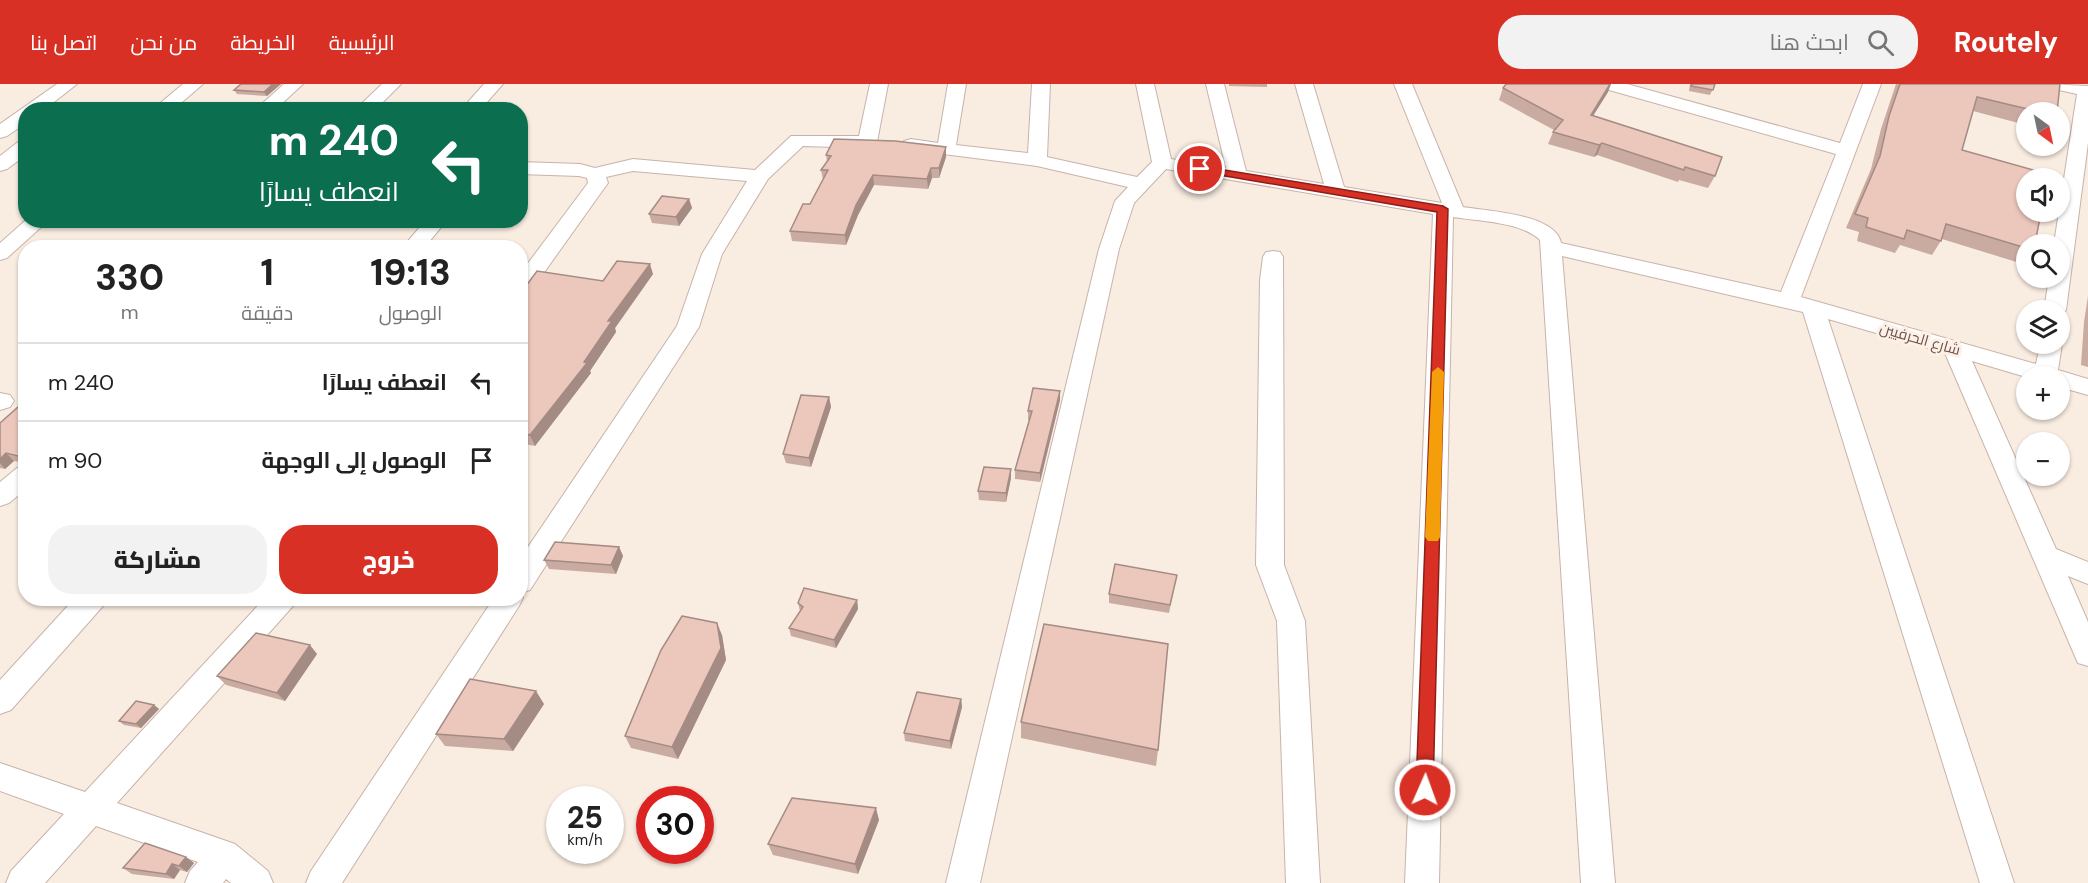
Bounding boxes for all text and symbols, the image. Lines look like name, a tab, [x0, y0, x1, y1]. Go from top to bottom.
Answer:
search box	[1498, 15, 1918, 69]
text: Routely	[1954, 24, 2058, 61]
icon: search	[1864, 26, 1897, 59]
text: ابحث هنا	[1769, 28, 1849, 57]
text: اتصل بنا	[30, 29, 97, 57]
text: من نحن	[130, 29, 197, 57]
text: الخريطة	[230, 29, 296, 57]
text: الرئيسية	[329, 29, 395, 57]
north arrow	[2016, 102, 2070, 156]
map controls	[2016, 102, 2070, 486]
text: 240 m	[269, 113, 399, 168]
icon: left	[420, 126, 498, 204]
pin	[1174, 143, 1225, 194]
icon: arrive	[1183, 152, 1216, 185]
button: sound	[2016, 168, 2070, 222]
text: انعطف يسارًا	[259, 174, 399, 209]
button: search	[2016, 234, 2070, 288]
text: 1	[261, 249, 274, 296]
text: 19:13	[370, 249, 451, 296]
text: 330	[95, 254, 164, 301]
text: m	[121, 299, 139, 325]
text: دقيقة	[241, 300, 293, 326]
text: الوصول	[379, 300, 442, 326]
button: layers	[2016, 300, 2070, 354]
street label: شارع الحرفيين	[1877, 318, 1963, 361]
icon: left	[465, 366, 498, 399]
button: +	[2016, 366, 2070, 420]
text: 240 m	[48, 368, 114, 397]
text: انعطف يسارًا	[322, 368, 447, 397]
button: −	[2016, 432, 2070, 486]
icon: arrive	[465, 444, 498, 477]
text: 90 m	[48, 446, 102, 475]
text: الوصول إلى الوجهة	[261, 446, 447, 475]
button: مشاركة	[48, 525, 267, 594]
button: خروج	[279, 525, 498, 594]
position arrow	[1393, 758, 1457, 822]
speed limit sign: 30	[636, 786, 714, 864]
text: 25	[567, 798, 603, 837]
text: km/h	[567, 830, 603, 850]

